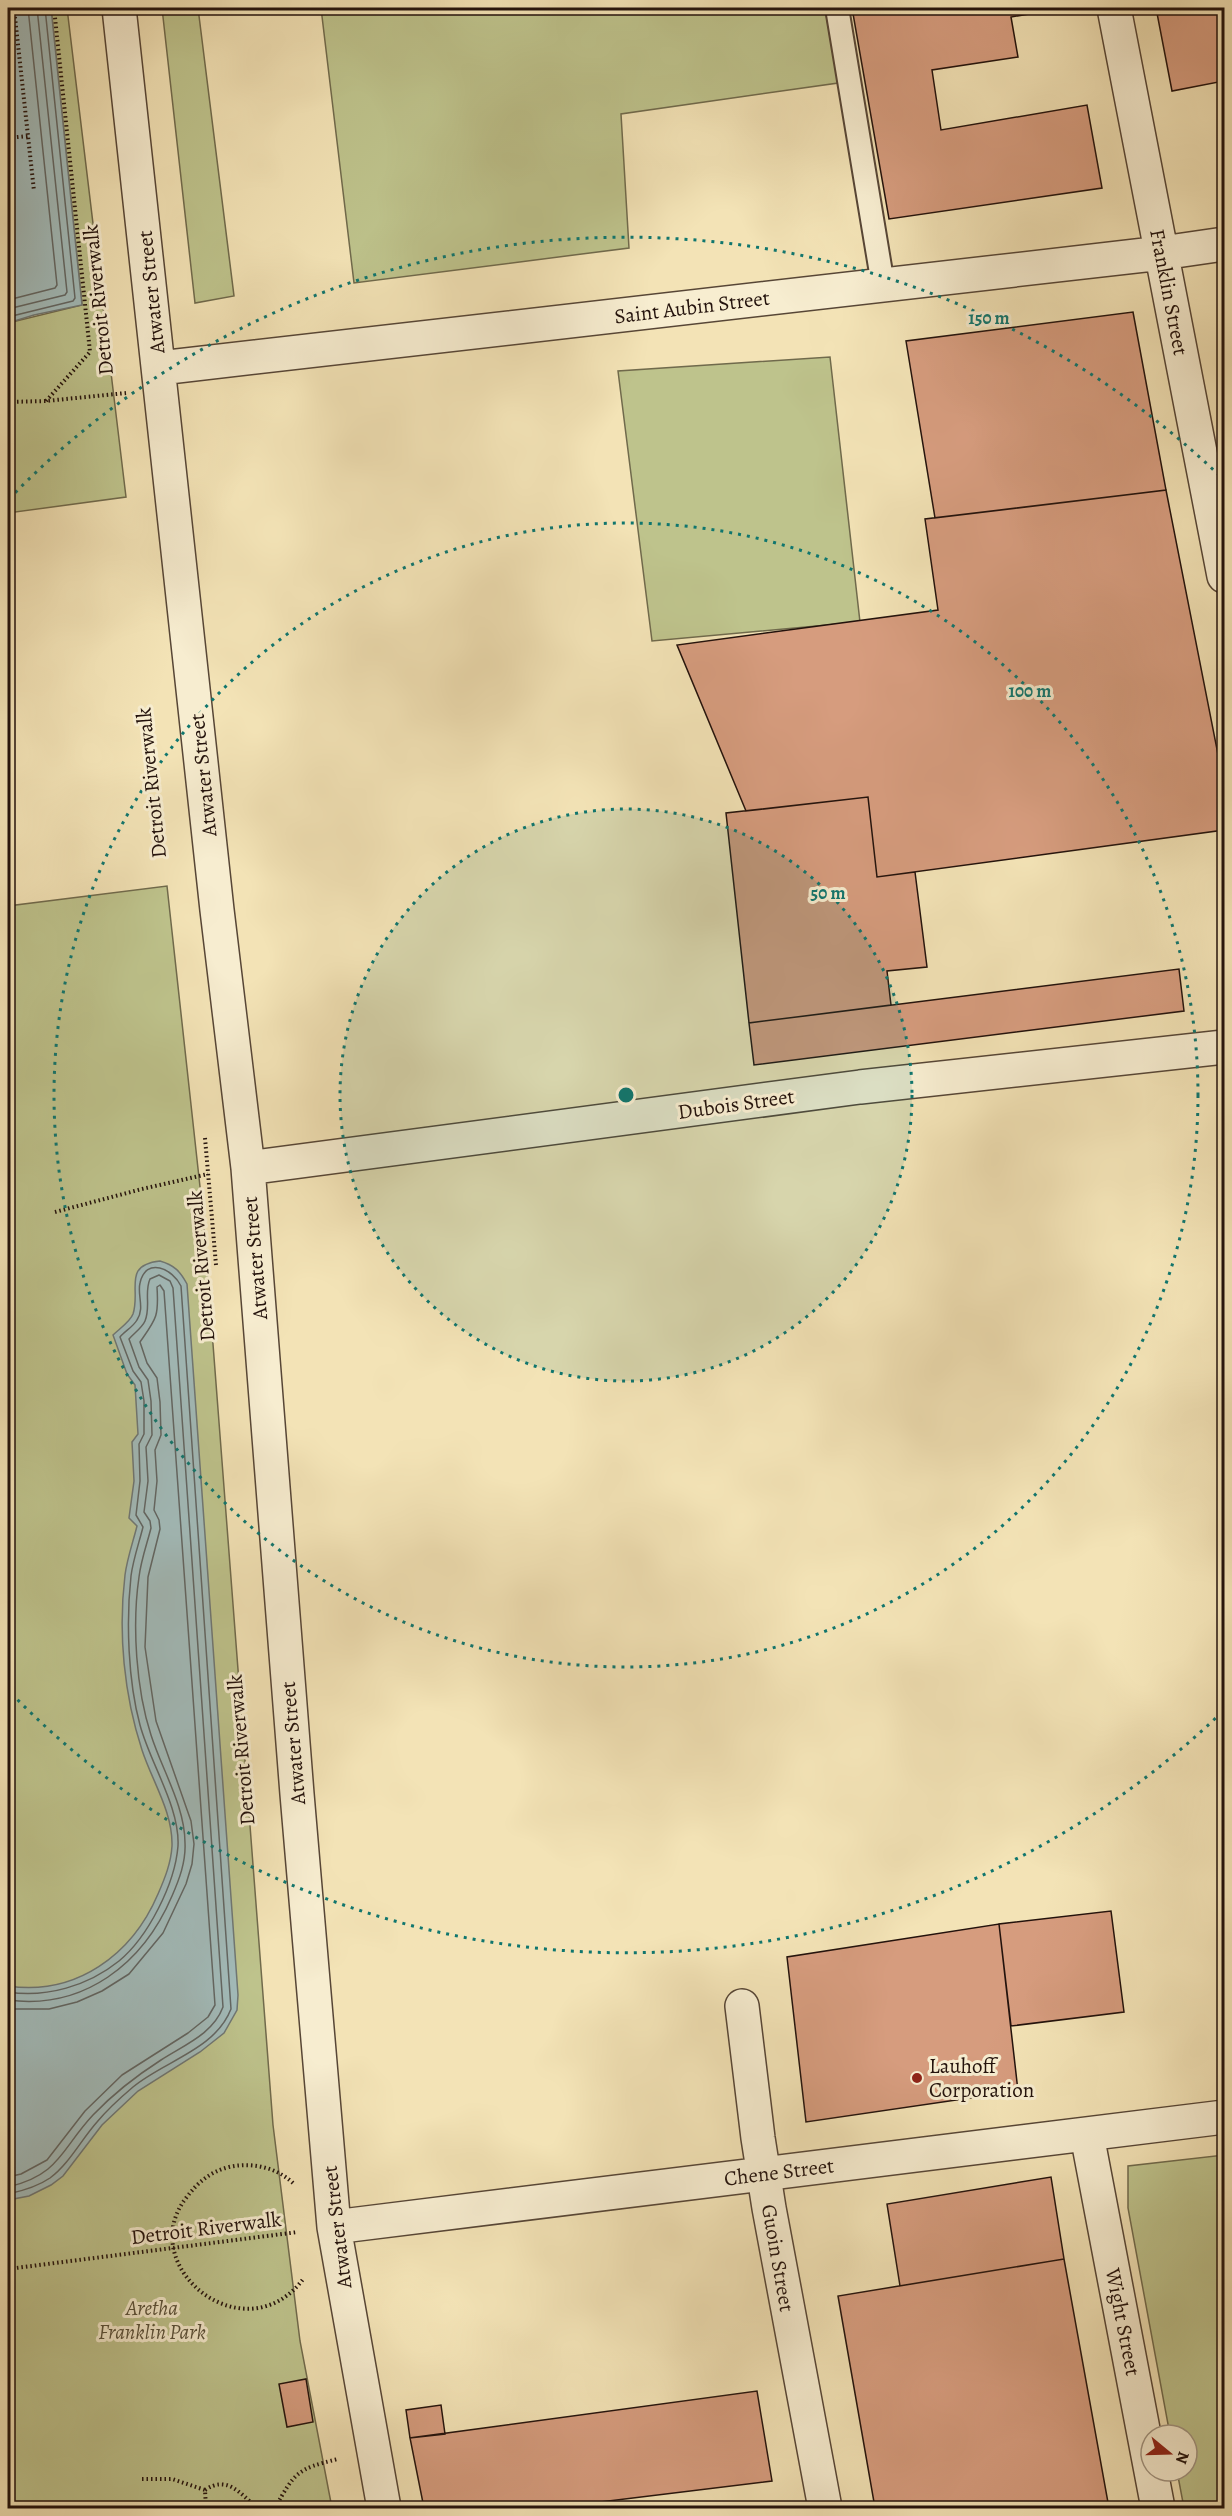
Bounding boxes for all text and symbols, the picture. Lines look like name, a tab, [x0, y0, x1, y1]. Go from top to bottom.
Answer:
street label: Detroit Riverwalk	[76, 223, 120, 377]
street label: Franklin Street	[1143, 226, 1195, 358]
street label: Atwater Street	[131, 229, 171, 356]
street label: Saint Aubin Street	[613, 284, 771, 330]
text: 150 m	[968, 306, 1010, 330]
text: 100 m	[1009, 679, 1051, 703]
street label: Detroit Riverwalk	[129, 706, 173, 860]
street label: Atwater Street	[183, 712, 223, 839]
text: 50 m	[811, 881, 845, 905]
street label: Dubois Street	[676, 1082, 796, 1126]
centre of rings	[616, 1085, 636, 1105]
street label: Detroit Riverwalk	[180, 1189, 222, 1343]
street label: Atwater Street	[236, 1195, 274, 1322]
street label: Detroit Riverwalk	[220, 1673, 262, 1827]
street label: Atwater Street	[274, 1680, 312, 1807]
place label: Lauhoff Corporation	[929, 2052, 1034, 2104]
marker: Lauhoff Corporation	[910, 2071, 924, 2085]
street label: Chene Street	[722, 2151, 836, 2193]
street label: Atwater Street	[316, 2164, 359, 2291]
street label: Guoin Street	[755, 2202, 801, 2314]
street label: Detroit Riverwalk	[129, 2205, 283, 2251]
street label: Wight Street	[1099, 2265, 1147, 2378]
park label: Aretha Franklin Park	[98, 2294, 206, 2346]
north arrow	[1139, 2423, 1199, 2483]
text: N	[1170, 2448, 1195, 2467]

